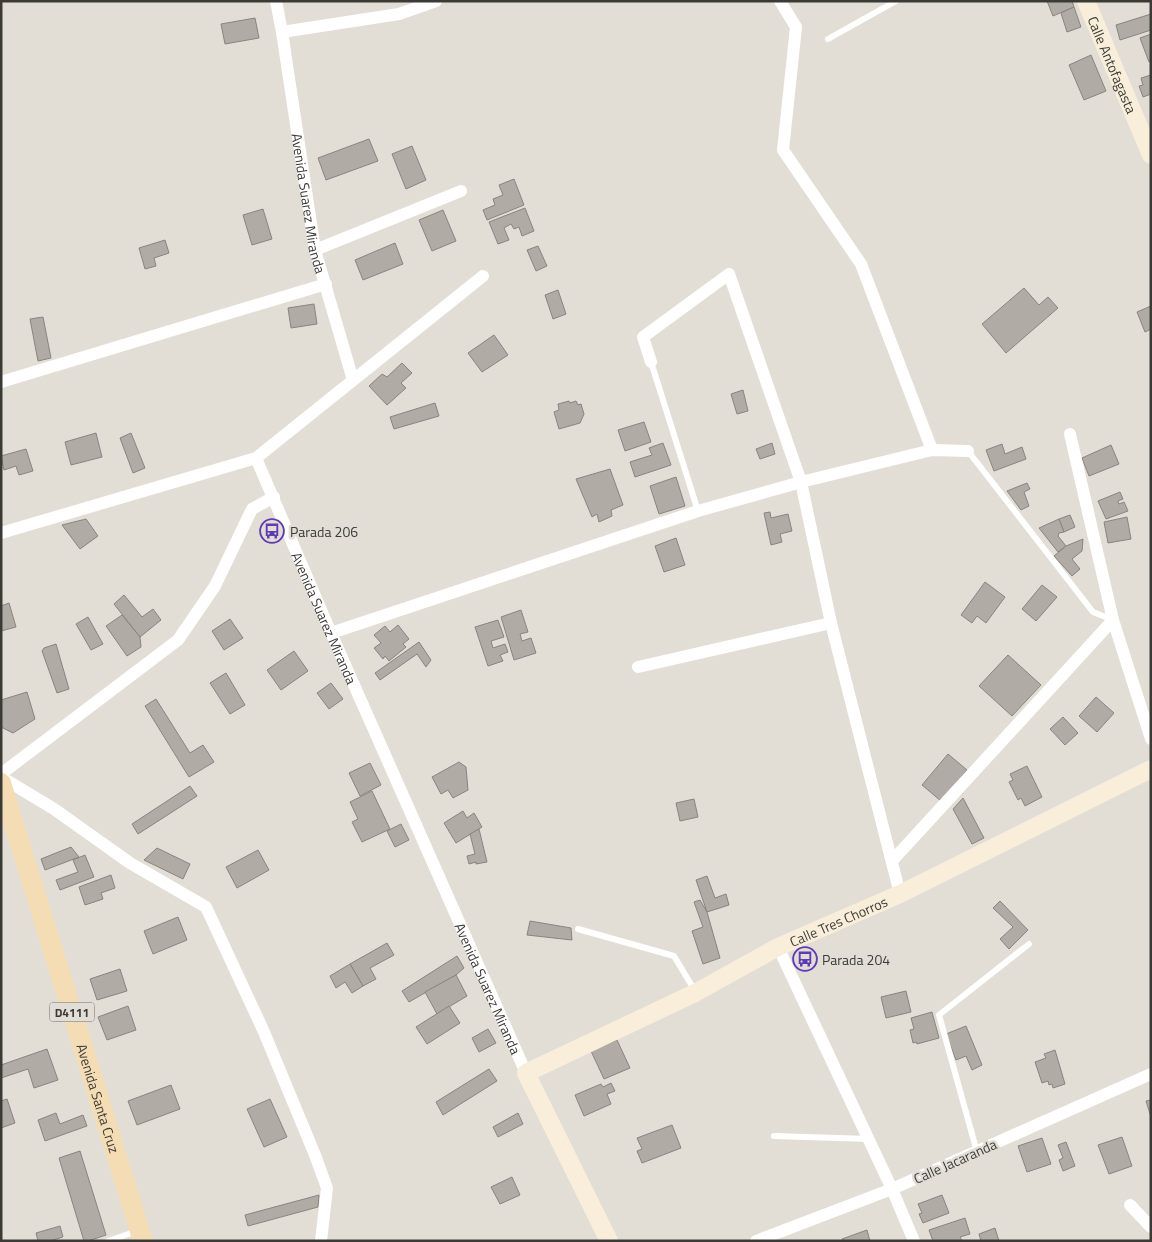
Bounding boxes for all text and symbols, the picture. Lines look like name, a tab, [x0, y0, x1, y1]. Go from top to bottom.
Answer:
street label: Calle Antofagasta	[1083, 13, 1143, 116]
street label: Avenida Suarez Miranda	[287, 132, 332, 276]
bus stop icon: Parada 206	[259, 518, 285, 544]
place label: Parada 206	[290, 521, 358, 542]
street label: Avenida Suarez Miranda	[287, 549, 363, 687]
street label: Calle Tres Chorros	[786, 890, 891, 951]
street label: Avenida Suarez Miranda	[450, 919, 527, 1057]
bus stop icon: Parada 204	[792, 946, 818, 972]
place label: Parada 204	[822, 949, 890, 970]
road number: D4111	[50, 1002, 94, 1022]
street label: Avenida Santa Cruz	[72, 1041, 126, 1155]
street label: Calle Jacaranda	[910, 1133, 1000, 1189]

